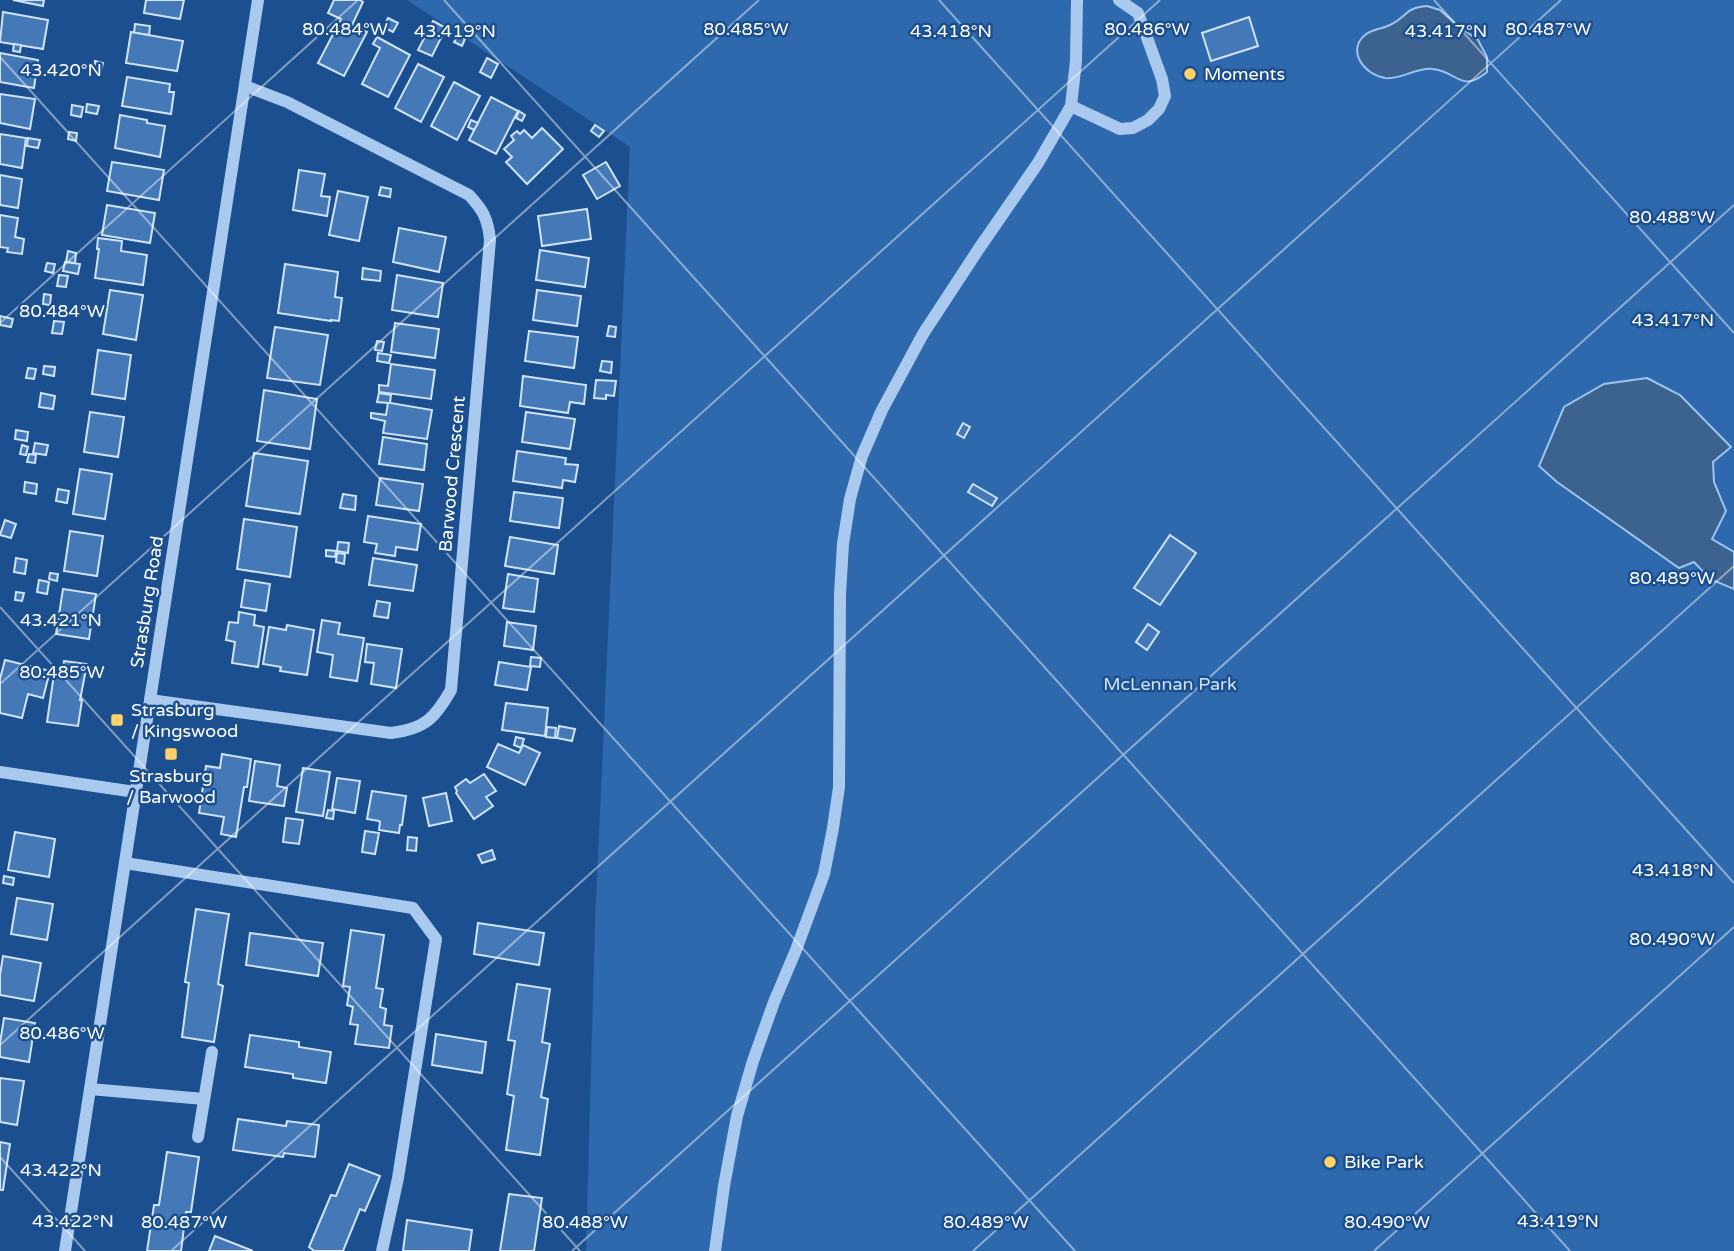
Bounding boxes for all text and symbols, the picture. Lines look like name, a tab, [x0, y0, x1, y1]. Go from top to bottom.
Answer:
text: 80.484°W	[302, 18, 388, 40]
text: 80.485°W	[703, 18, 789, 40]
text: 80.486°W	[1104, 18, 1190, 40]
text: 80.487°W	[1505, 18, 1591, 40]
text: 43.419°N	[414, 20, 496, 42]
text: 43.418°N	[910, 20, 992, 42]
text: 43.417°N	[1405, 20, 1487, 42]
text: 43.420°N	[20, 59, 102, 81]
place label: Moments	[1204, 63, 1285, 85]
marker: Moments	[1182, 66, 1198, 82]
text: 80.488°W	[1629, 206, 1715, 228]
text: 80.484°W	[19, 300, 105, 322]
text: 43.417°N	[1632, 309, 1714, 331]
street label: Barwood Crescent	[434, 395, 470, 553]
street label: Strasburg Road	[126, 534, 168, 670]
text: 80.489°W	[1629, 567, 1715, 589]
text: 43.421°N	[20, 609, 102, 631]
text: 80.485°W	[19, 661, 105, 683]
park label: McLennan Park	[1103, 673, 1237, 695]
place label: Strasburg / Kingswood	[131, 699, 238, 742]
marker: Strasburg / Kingswood	[109, 712, 125, 728]
marker: Strasburg / Barwood	[163, 746, 179, 762]
place label: Strasburg / Barwood	[126, 765, 216, 808]
text: 43.418°N	[1632, 859, 1714, 881]
text: 80.490°W	[1629, 928, 1715, 950]
text: 80.486°W	[19, 1022, 105, 1044]
place label: Bike Park	[1344, 1151, 1424, 1173]
marker: Bike Park	[1322, 1154, 1338, 1170]
text: 43.422°N	[20, 1159, 102, 1181]
text: 43.422°N	[32, 1210, 114, 1232]
text: 43.419°N	[1517, 1210, 1599, 1232]
text: 80.487°W	[141, 1211, 227, 1233]
text: 80.488°W	[542, 1211, 628, 1233]
text: 80.489°W	[943, 1211, 1029, 1233]
text: 80.490°W	[1344, 1211, 1430, 1233]

